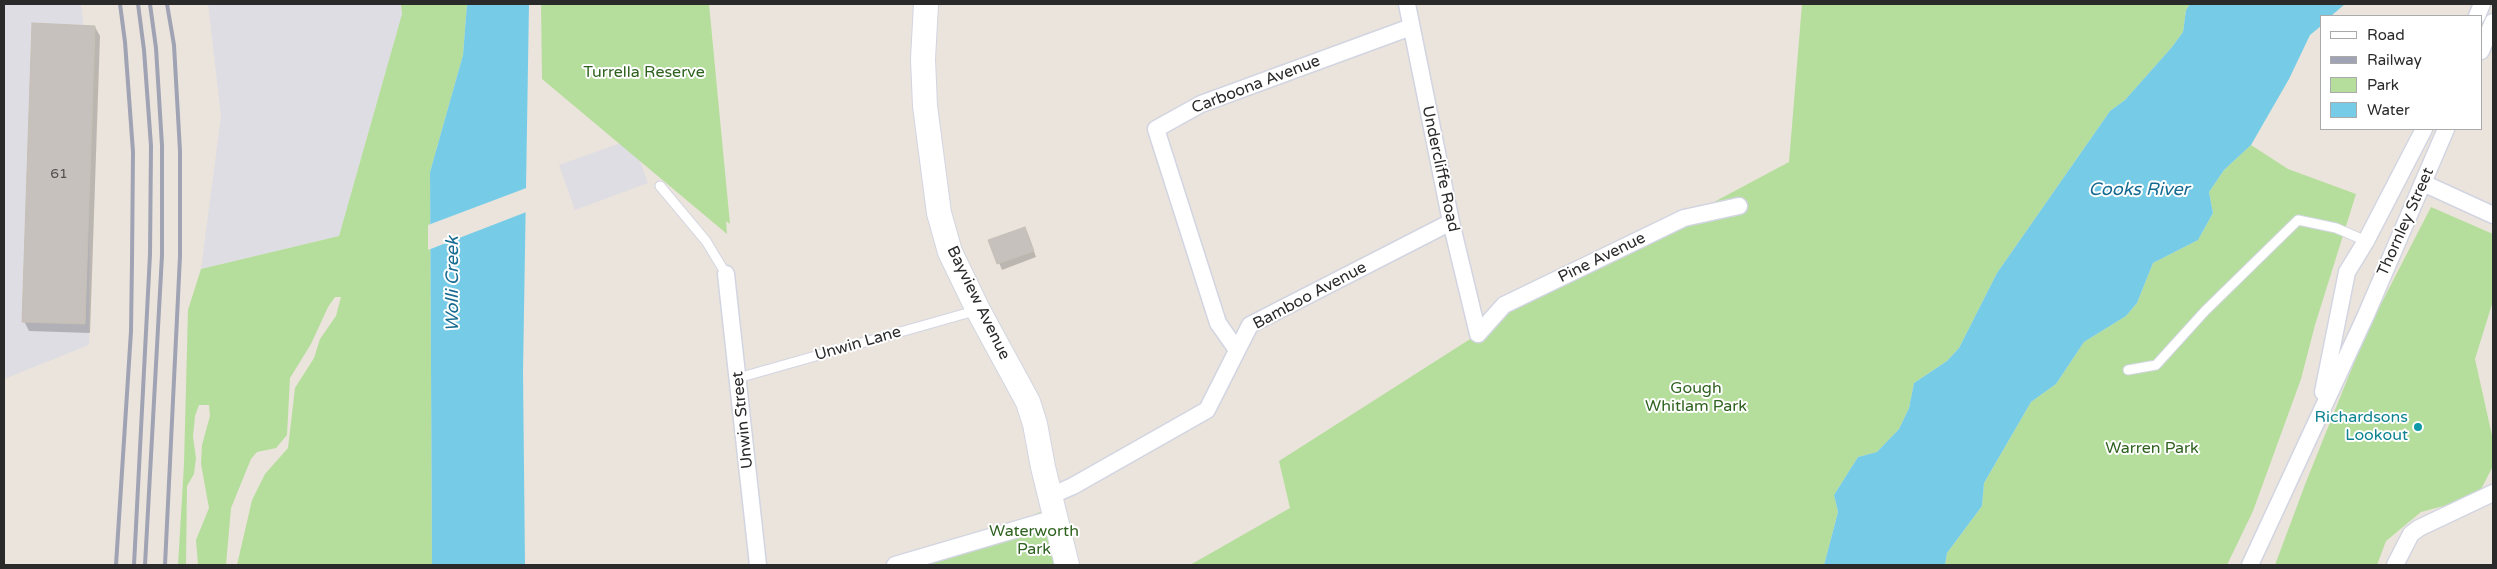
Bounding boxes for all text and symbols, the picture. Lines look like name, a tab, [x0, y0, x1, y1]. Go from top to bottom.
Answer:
legend	[2320, 15, 2482, 130]
text: Road	[2367, 26, 2405, 44]
text: Railway	[2367, 51, 2422, 69]
street label: Carboona Avenue	[1189, 52, 1323, 118]
park label: Turrella Reserve	[583, 63, 705, 83]
text: Park	[2367, 76, 2399, 94]
text: Water	[2367, 101, 2410, 119]
street label: Undercliffe Road	[1417, 104, 1463, 234]
street label: Thornley Street	[2374, 165, 2438, 279]
house number: 61	[50, 166, 68, 182]
water label: Cooks River	[2089, 179, 2189, 201]
street label: Pine Avenue	[1555, 229, 1649, 287]
water label: Wolli Creek	[442, 236, 464, 332]
street label: Bayview Avenue	[942, 243, 1014, 363]
street label: Bamboo Avenue	[1250, 258, 1370, 334]
street label: Unwin Lane	[813, 323, 903, 365]
street label: Unwin Street	[728, 370, 758, 470]
park label: Gough Whitlam Park	[1645, 379, 1747, 417]
place label: Richardsons Lookout	[2315, 408, 2408, 446]
marker: Richardsons Lookout	[2412, 421, 2424, 433]
park label: Warren Park	[2105, 439, 2199, 459]
park label: Waterworth Park	[989, 522, 1079, 560]

